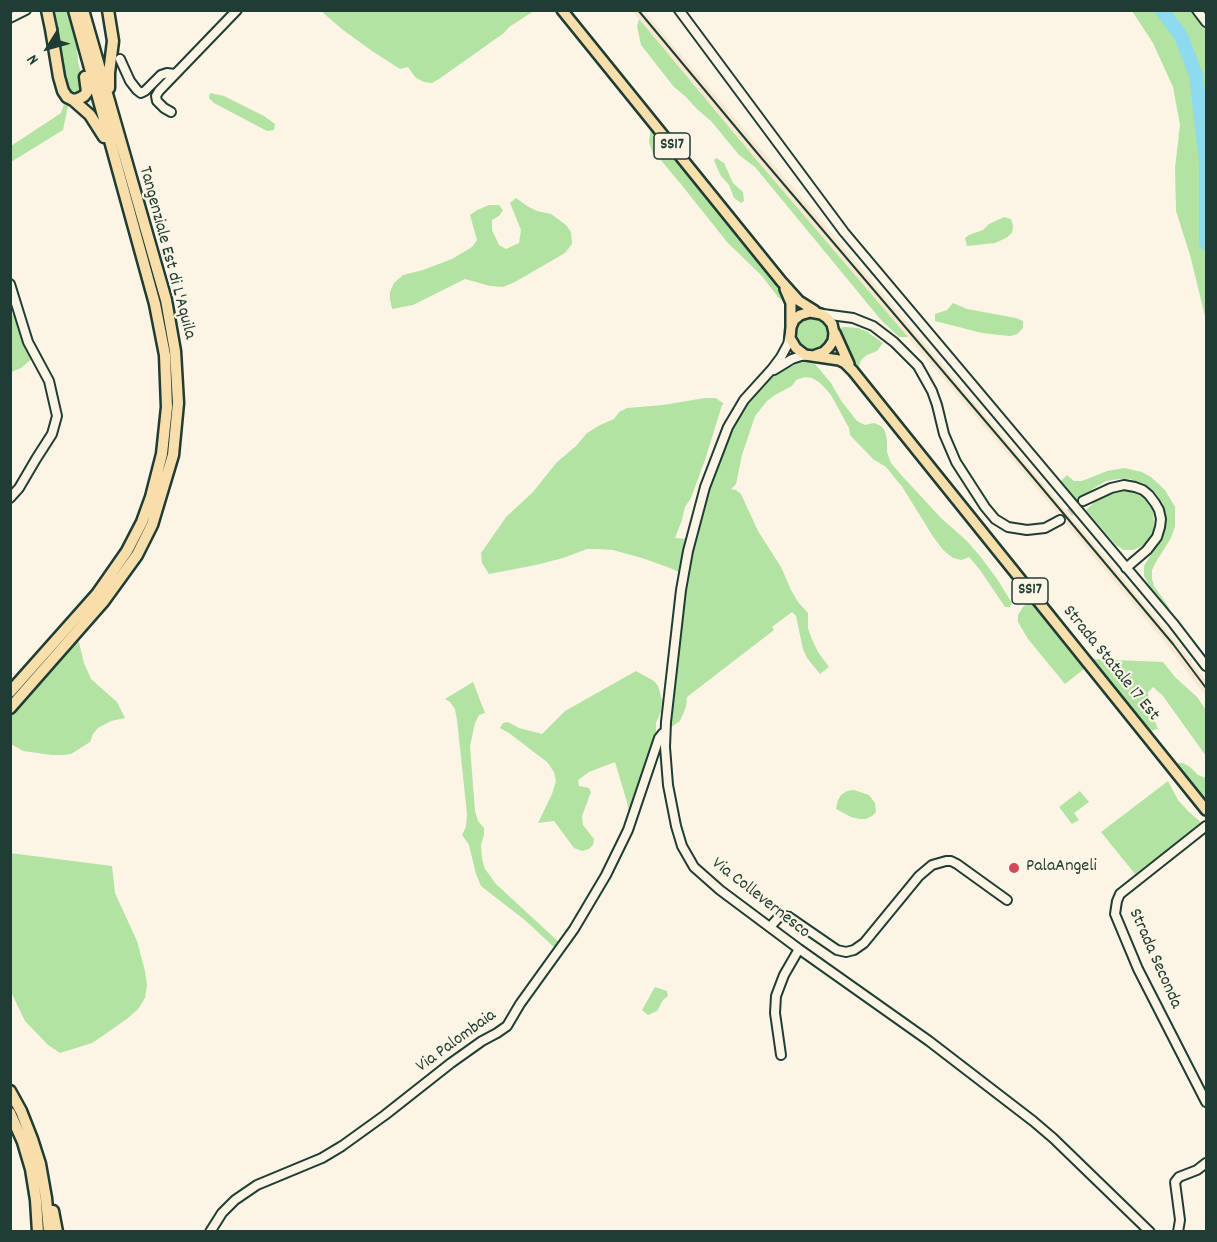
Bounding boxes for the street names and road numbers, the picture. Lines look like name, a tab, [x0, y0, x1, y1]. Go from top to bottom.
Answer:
road number: SS17	[654, 133, 690, 159]
street label: Tangenziale Est di L'Aquila	[133, 164, 199, 342]
road number: SS17	[1012, 578, 1048, 604]
street label: Strada Statale 17 Est	[1057, 602, 1163, 726]
street label: Via Collevernesco	[706, 854, 814, 944]
street label: Strada Seconda	[1122, 906, 1186, 1012]
street label: Via Palombaia	[413, 1006, 501, 1078]

